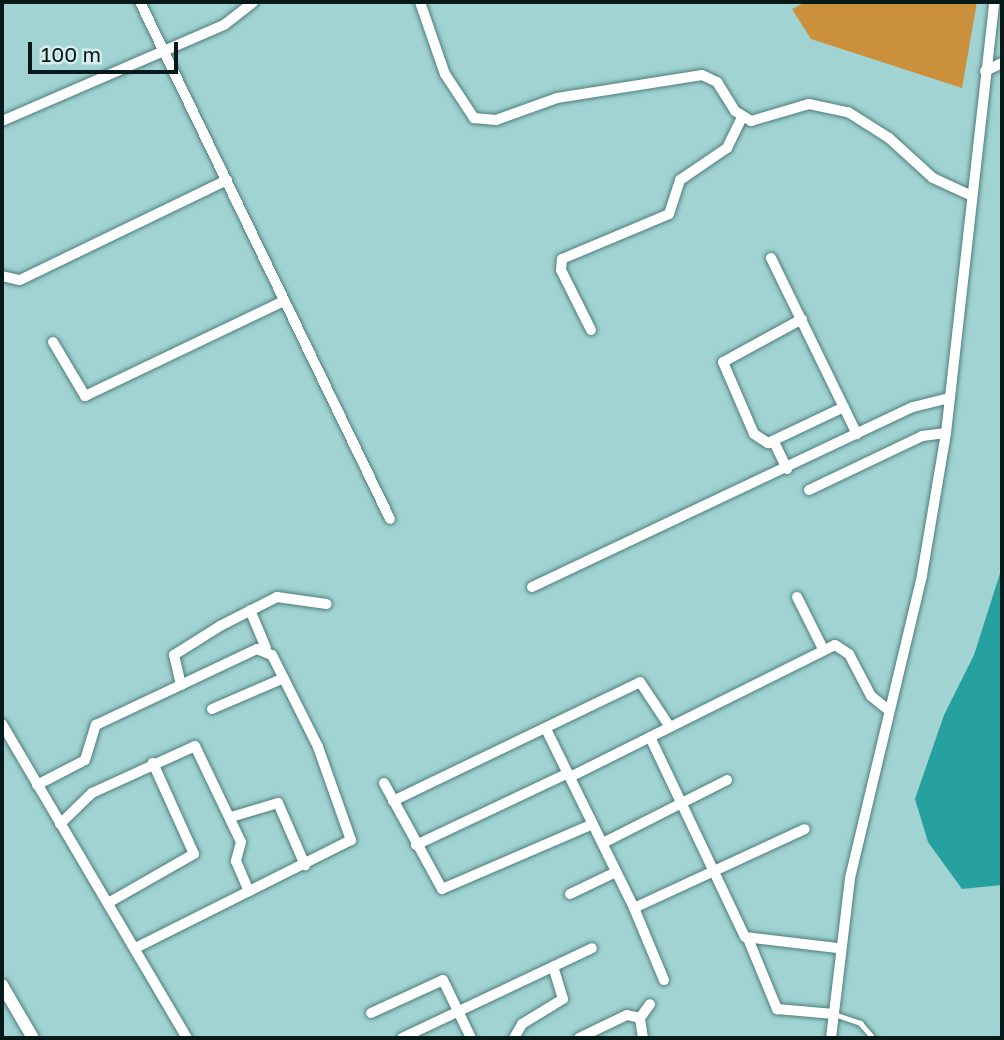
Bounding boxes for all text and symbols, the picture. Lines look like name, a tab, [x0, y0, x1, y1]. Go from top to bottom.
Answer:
scale bar	[32, 28, 182, 72]
text: 100 m	[41, 41, 101, 67]

